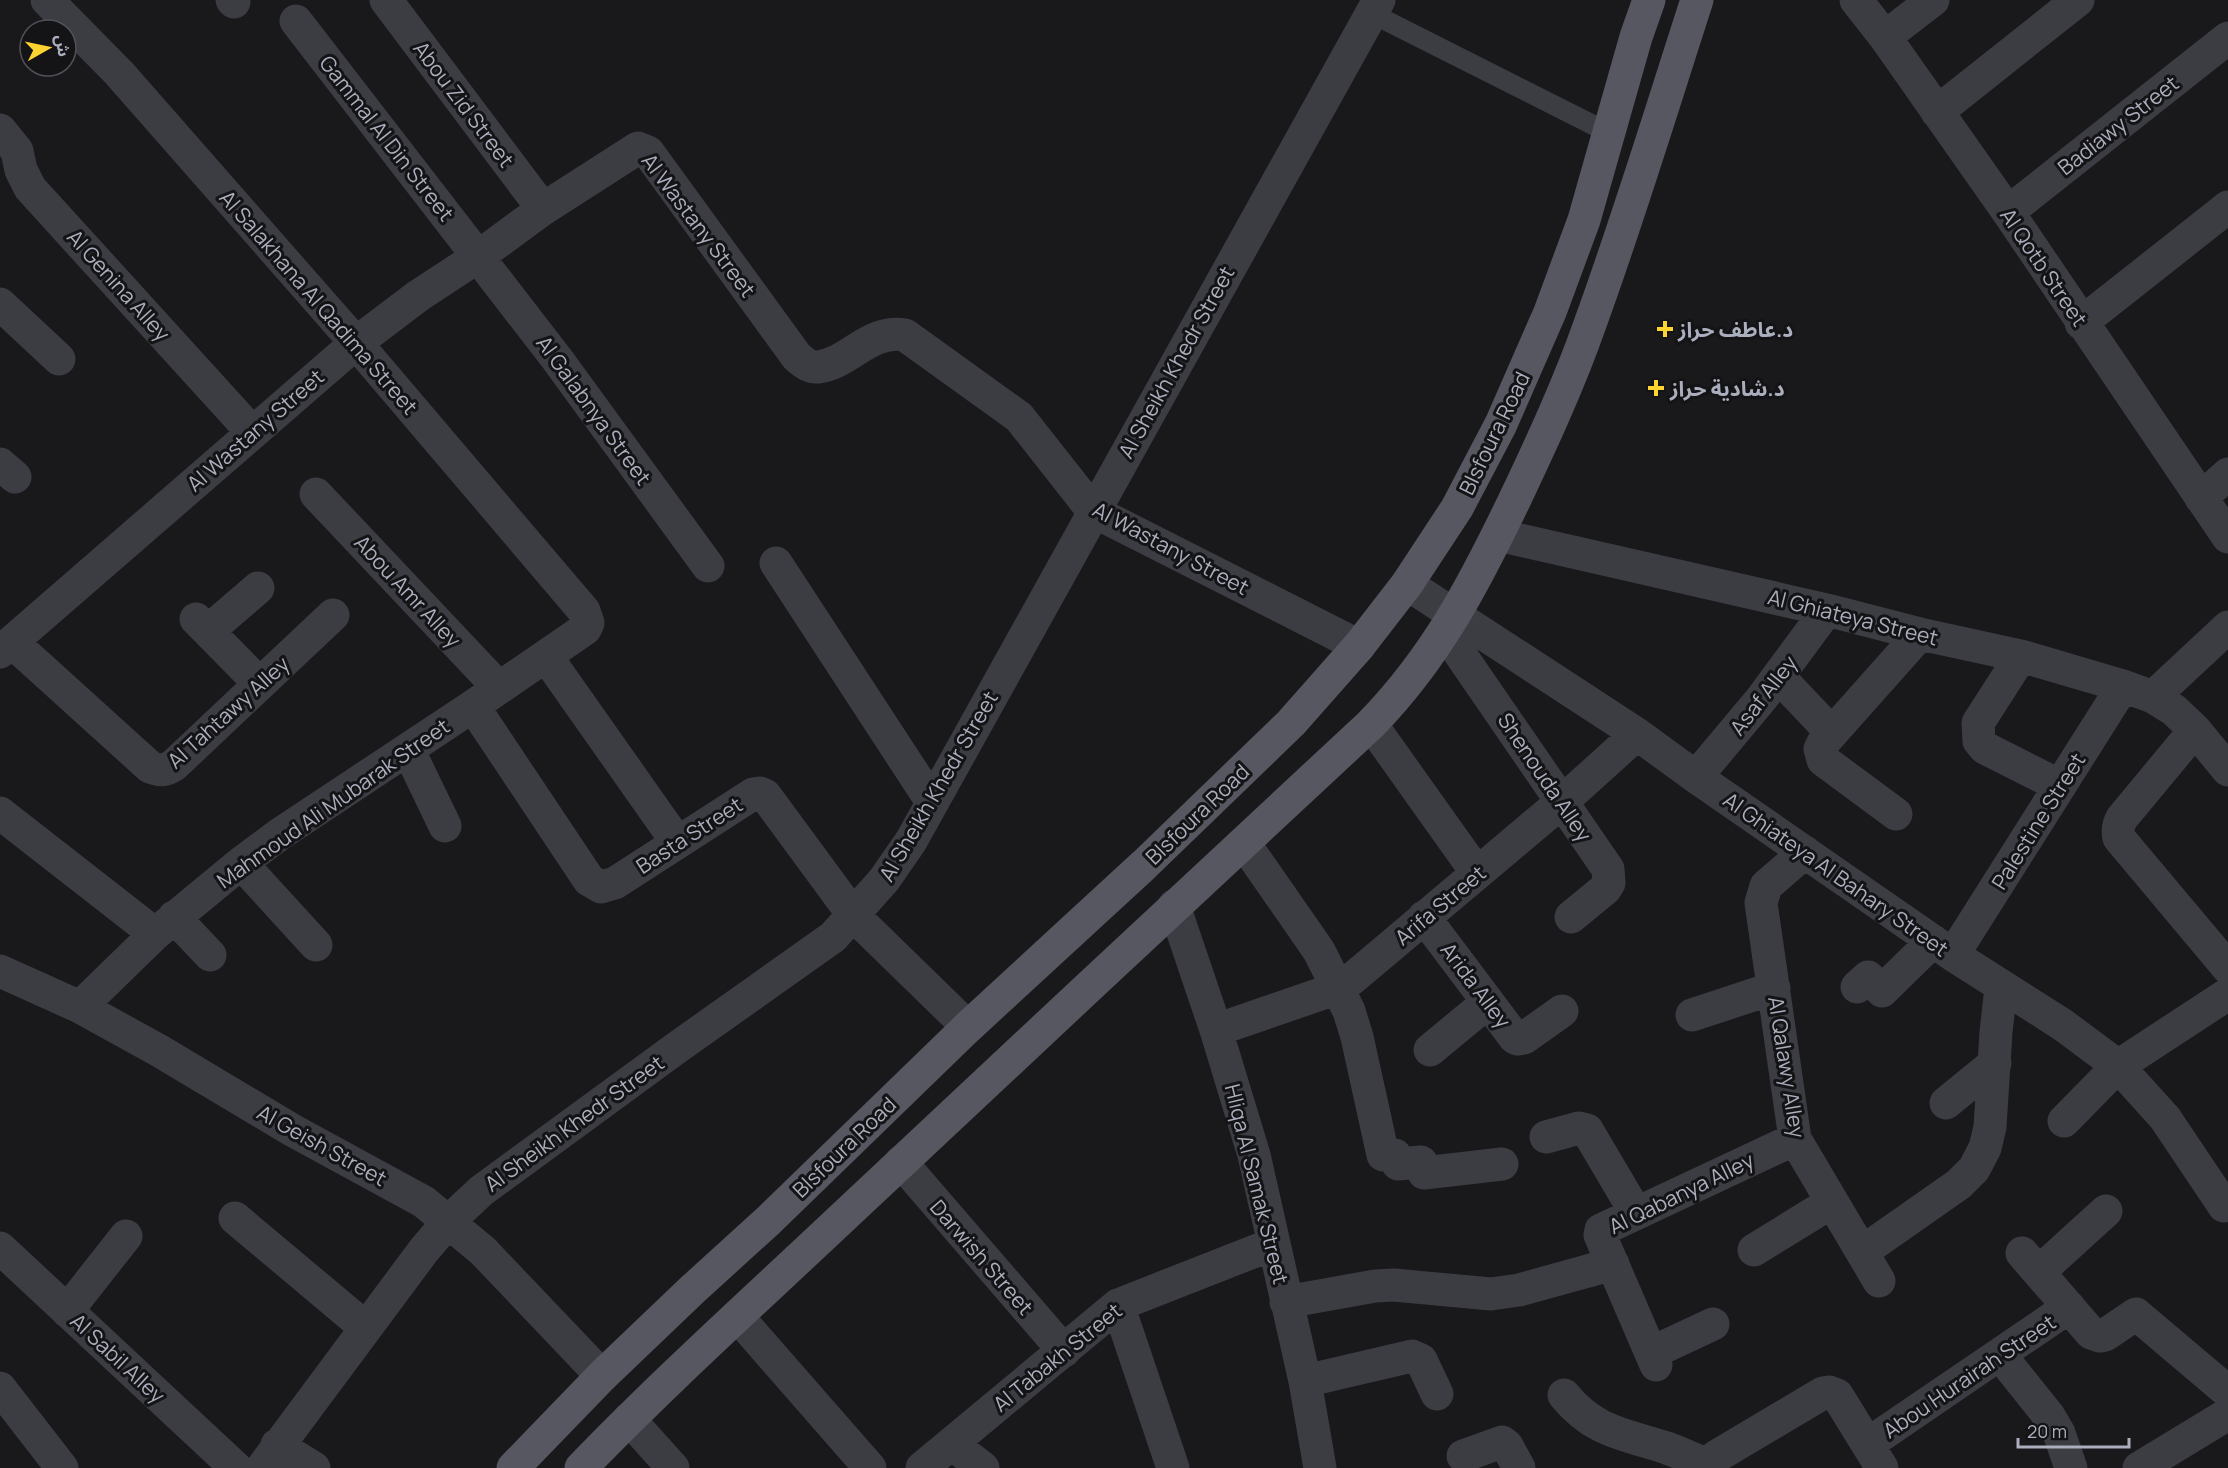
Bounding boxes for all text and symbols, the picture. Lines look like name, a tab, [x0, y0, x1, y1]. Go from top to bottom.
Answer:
north arrow	[18, 18, 78, 78]
text: ش	[50, 33, 75, 58]
street label: Abou Zid Street	[407, 35, 521, 173]
street label: Gammal Al Din Street	[314, 50, 460, 226]
street label: Badiawy Street	[2052, 69, 2184, 181]
street label: Al Wastany Street	[636, 148, 762, 302]
street label: Al Salakhana Al Qadima Street	[214, 184, 424, 420]
street label: Al Qotb Street	[1994, 202, 2094, 332]
street label: Al Genina Alley	[61, 223, 177, 347]
street label: Al Sheikh Khedr Street	[1112, 261, 1240, 463]
place label: د.عاطف حراز	[1677, 315, 1793, 343]
marker: د.عاطف حراز	[1656, 320, 1674, 338]
street label: Al Galabnya Street	[530, 330, 658, 490]
street label: Al Wastany Street	[181, 363, 329, 497]
street label: Blsfoura Road	[1452, 367, 1536, 499]
place label: د.شادية حراز	[1669, 374, 1785, 402]
marker: د.شادية حراز	[1647, 379, 1665, 397]
street label: Al Wastany Street	[1088, 495, 1254, 601]
street label: Abou Amr Alley	[349, 529, 467, 653]
street label: Al Ghiateya Street	[1765, 582, 1941, 652]
street label: Asaf Alley	[1723, 649, 1803, 741]
street label: Al Tahtawy Alley	[161, 650, 295, 774]
street label: Al Sheikh Khedr Street	[872, 686, 1004, 886]
street label: Shenouda Alley	[1492, 707, 1598, 847]
street label: Mahmoud Ali Mubarak Street	[211, 712, 455, 894]
street label: Palestine Street	[1985, 747, 2091, 895]
street label: Blsfoura Road	[1139, 758, 1255, 870]
street label: Al Ghiateya Al Bahary Street	[1718, 786, 1954, 962]
street label: Basta Street	[630, 790, 748, 880]
street label: Arifa Street	[1389, 859, 1491, 951]
street label: Arida Alley	[1435, 937, 1517, 1033]
street label: Al Qalawy Alley	[1762, 994, 1812, 1140]
street label: Al Sheikh Khedr Street	[479, 1048, 669, 1198]
street label: Hliqa Al Samak Street	[1219, 1081, 1295, 1287]
street label: Blsfoura Road	[786, 1091, 902, 1203]
street label: Al Geish Street	[252, 1098, 392, 1192]
street label: Al Qabanya Alley	[1604, 1146, 1758, 1240]
street label: Darwish Street	[924, 1194, 1040, 1320]
street label: Al Tabakh Street	[987, 1296, 1127, 1418]
street label: Al Sabil Alley	[65, 1307, 171, 1409]
street label: Abou Hurairah Street	[1877, 1308, 2061, 1444]
scale bar	[2018, 1411, 2129, 1449]
text: 20 m	[2027, 1419, 2067, 1443]

